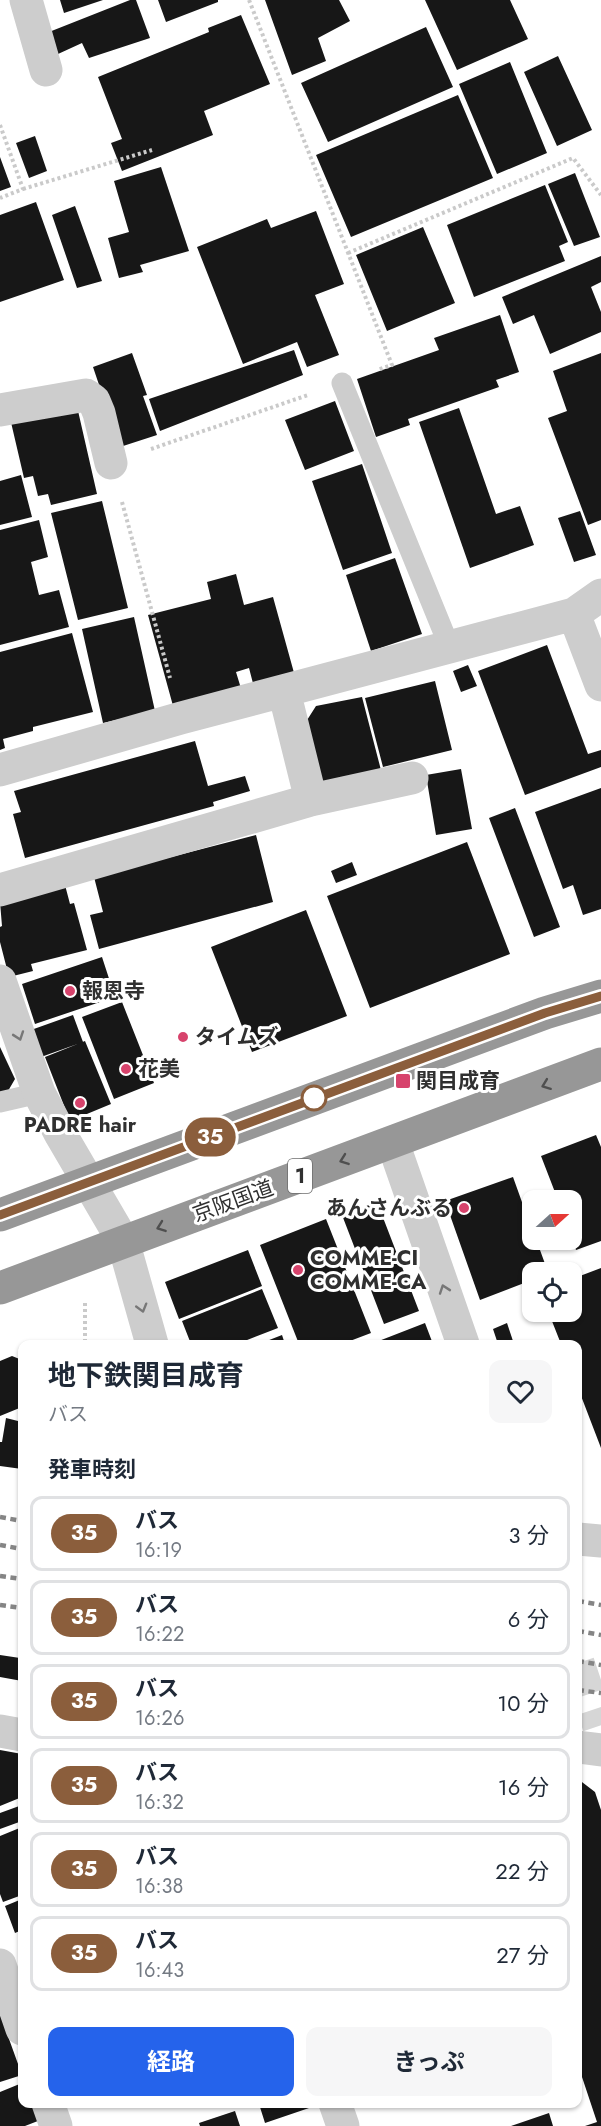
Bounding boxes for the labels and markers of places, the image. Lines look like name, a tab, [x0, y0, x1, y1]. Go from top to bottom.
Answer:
place label: 報恩寺	[82, 976, 145, 1006]
marker: 報恩寺	[63, 984, 77, 998]
place label: タイムズ	[195, 1022, 279, 1052]
marker: タイムズ	[176, 1030, 190, 1044]
place label: 花美	[138, 1054, 180, 1084]
marker: 花美	[119, 1062, 133, 1076]
place label: 関目成育	[416, 1066, 500, 1096]
marker: 関目成育	[394, 1072, 412, 1090]
unlabelled marker	[301, 1085, 327, 1111]
marker: PADRE hair	[73, 1096, 87, 1110]
place label: PADRE hair	[24, 1110, 137, 1140]
place label: あんさんぶる	[326, 1193, 452, 1223]
marker: あんさんぶる	[457, 1201, 471, 1215]
place label: COMME-CI COMME-CA	[310, 1243, 427, 1297]
marker: COMME-CI COMME-CA	[291, 1263, 305, 1277]

